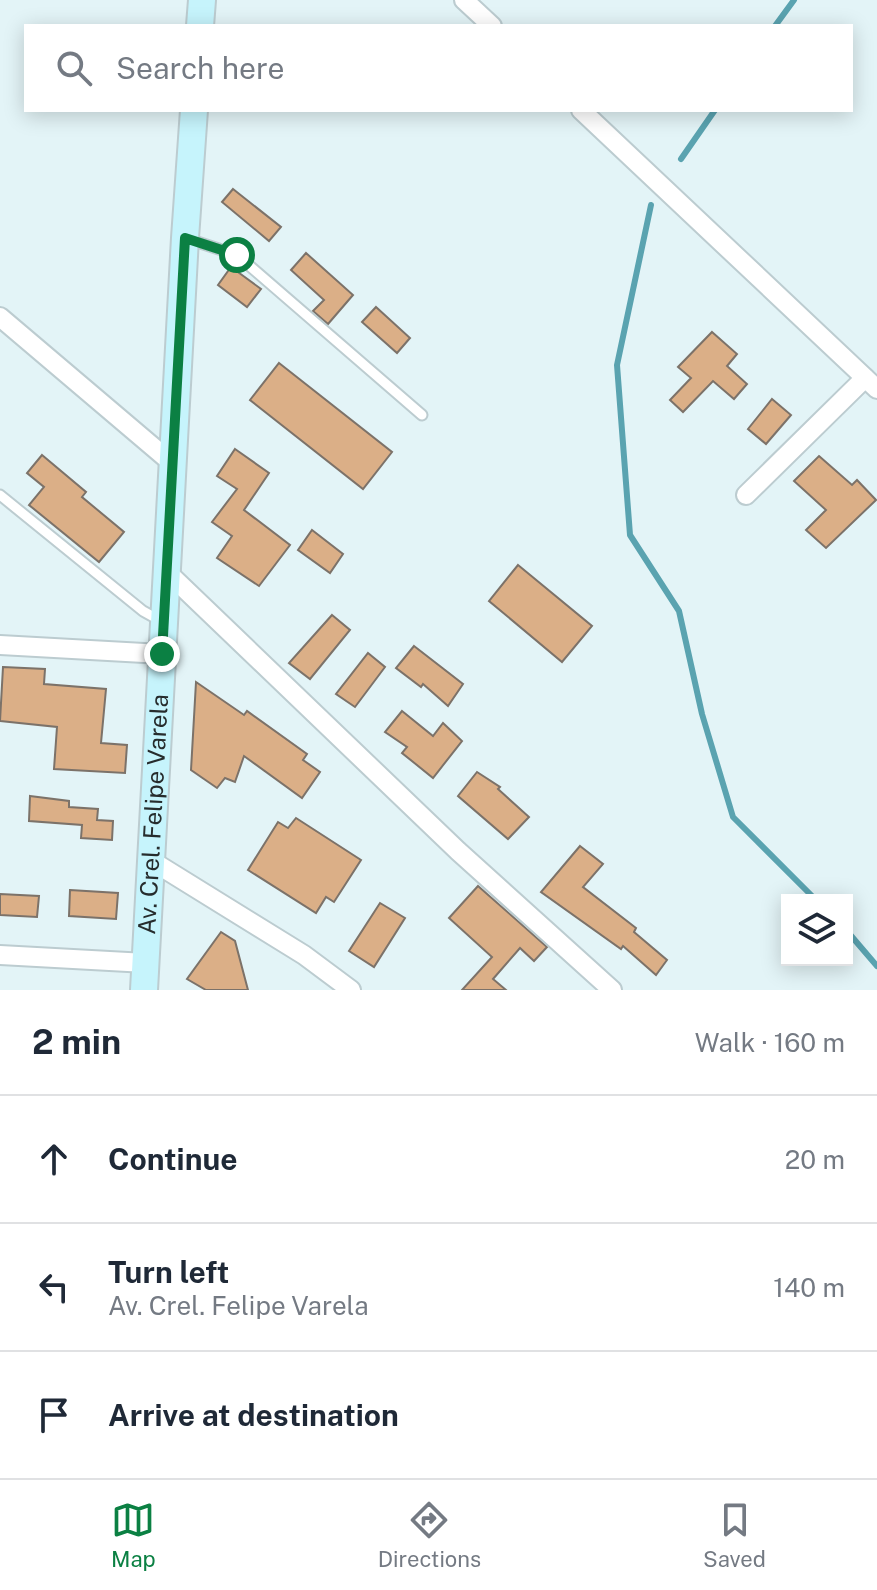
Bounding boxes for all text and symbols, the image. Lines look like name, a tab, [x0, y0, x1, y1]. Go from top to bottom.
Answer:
search box	[24, 24, 853, 112]
icon: search	[52, 46, 96, 90]
text: Search here	[116, 50, 284, 86]
route start	[219, 237, 255, 273]
route end	[144, 636, 180, 672]
street label: Av. Crel. Felipe Varela	[132, 693, 173, 935]
map controls	[781, 894, 853, 966]
button: layers	[781, 894, 853, 966]
text: 2 min	[32, 1022, 121, 1062]
text: Walk · 160 m	[695, 1027, 845, 1058]
icon: ahead	[32, 1137, 76, 1181]
text: Continue	[108, 1141, 238, 1177]
text: 20 m	[785, 1144, 845, 1175]
text: Turn left	[108, 1254, 229, 1290]
icon: left	[32, 1265, 76, 1309]
text: 140 m	[773, 1272, 845, 1303]
text: Av. Crel. Felipe Varela	[108, 1290, 369, 1321]
icon: arrive	[32, 1393, 76, 1437]
text: Arrive at destination	[108, 1397, 399, 1433]
tab: Map	[111, 1498, 156, 1572]
tab: Directions	[378, 1498, 481, 1572]
tab: Saved	[703, 1498, 766, 1572]

